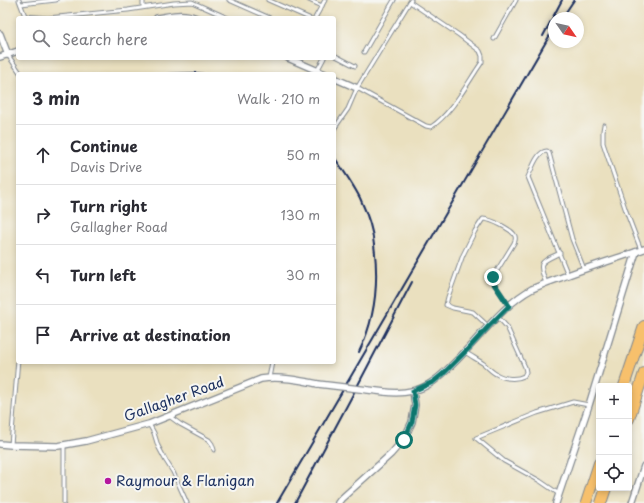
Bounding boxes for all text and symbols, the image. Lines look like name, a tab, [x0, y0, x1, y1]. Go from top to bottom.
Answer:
north arrow	[548, 12, 584, 48]
search box	[16, 16, 336, 60]
icon: search	[30, 27, 52, 49]
text: Search here	[62, 27, 148, 50]
text: 3 min	[32, 85, 80, 111]
text: Walk · 210 m	[237, 89, 320, 108]
text: Continue	[70, 134, 138, 157]
icon: ahead	[32, 144, 54, 166]
text: 50 m	[286, 145, 320, 164]
text: Davis Drive	[70, 157, 142, 176]
text: Turn right	[70, 194, 147, 217]
icon: right	[32, 204, 54, 226]
text: 130 m	[281, 205, 320, 224]
text: Gallagher Road	[70, 217, 168, 236]
text: Turn left	[70, 263, 136, 286]
icon: left	[32, 264, 54, 286]
text: 30 m	[286, 265, 320, 284]
route end	[484, 268, 502, 286]
text: Arrive at destination	[70, 323, 231, 346]
icon: arrive	[32, 324, 54, 346]
street label: Gallagher Road	[121, 371, 227, 426]
map controls	[596, 383, 632, 491]
button: +	[596, 383, 632, 419]
button: −	[596, 419, 632, 455]
route start	[395, 431, 413, 449]
button: locate	[596, 455, 632, 491]
place label: Raymour & Flanigan	[116, 470, 255, 491]
marker: Raymour & Flanigan	[103, 476, 113, 486]

